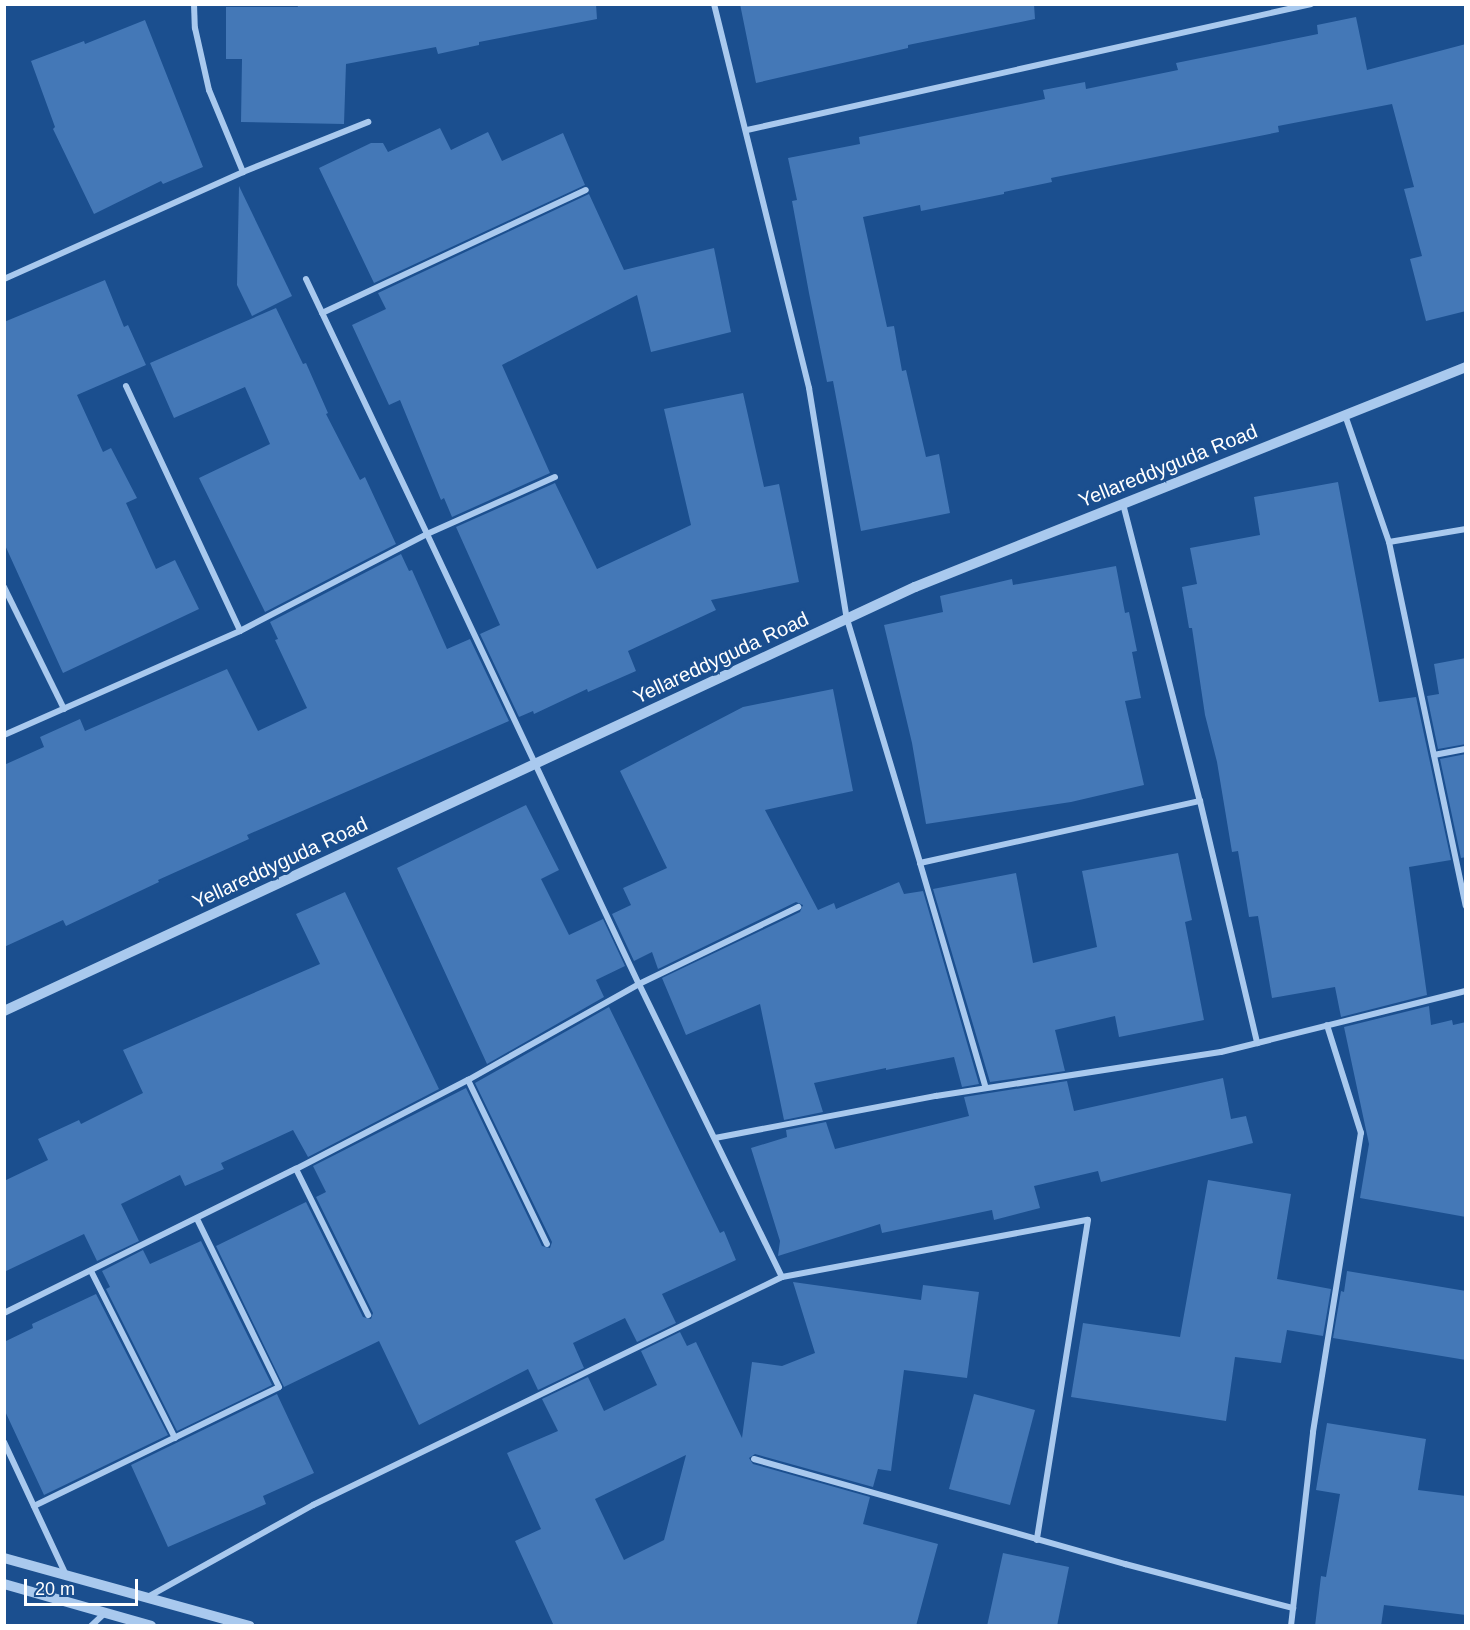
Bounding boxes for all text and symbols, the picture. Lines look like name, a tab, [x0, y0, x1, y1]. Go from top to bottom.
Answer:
street label: Yellareddyguda Road	[1075, 419, 1261, 513]
street label: Yellareddyguda Road	[630, 607, 812, 709]
street label: Yellareddyguda Road	[189, 812, 371, 914]
scale bar	[27, 1567, 141, 1605]
text: 20 m	[35, 1579, 75, 1599]

